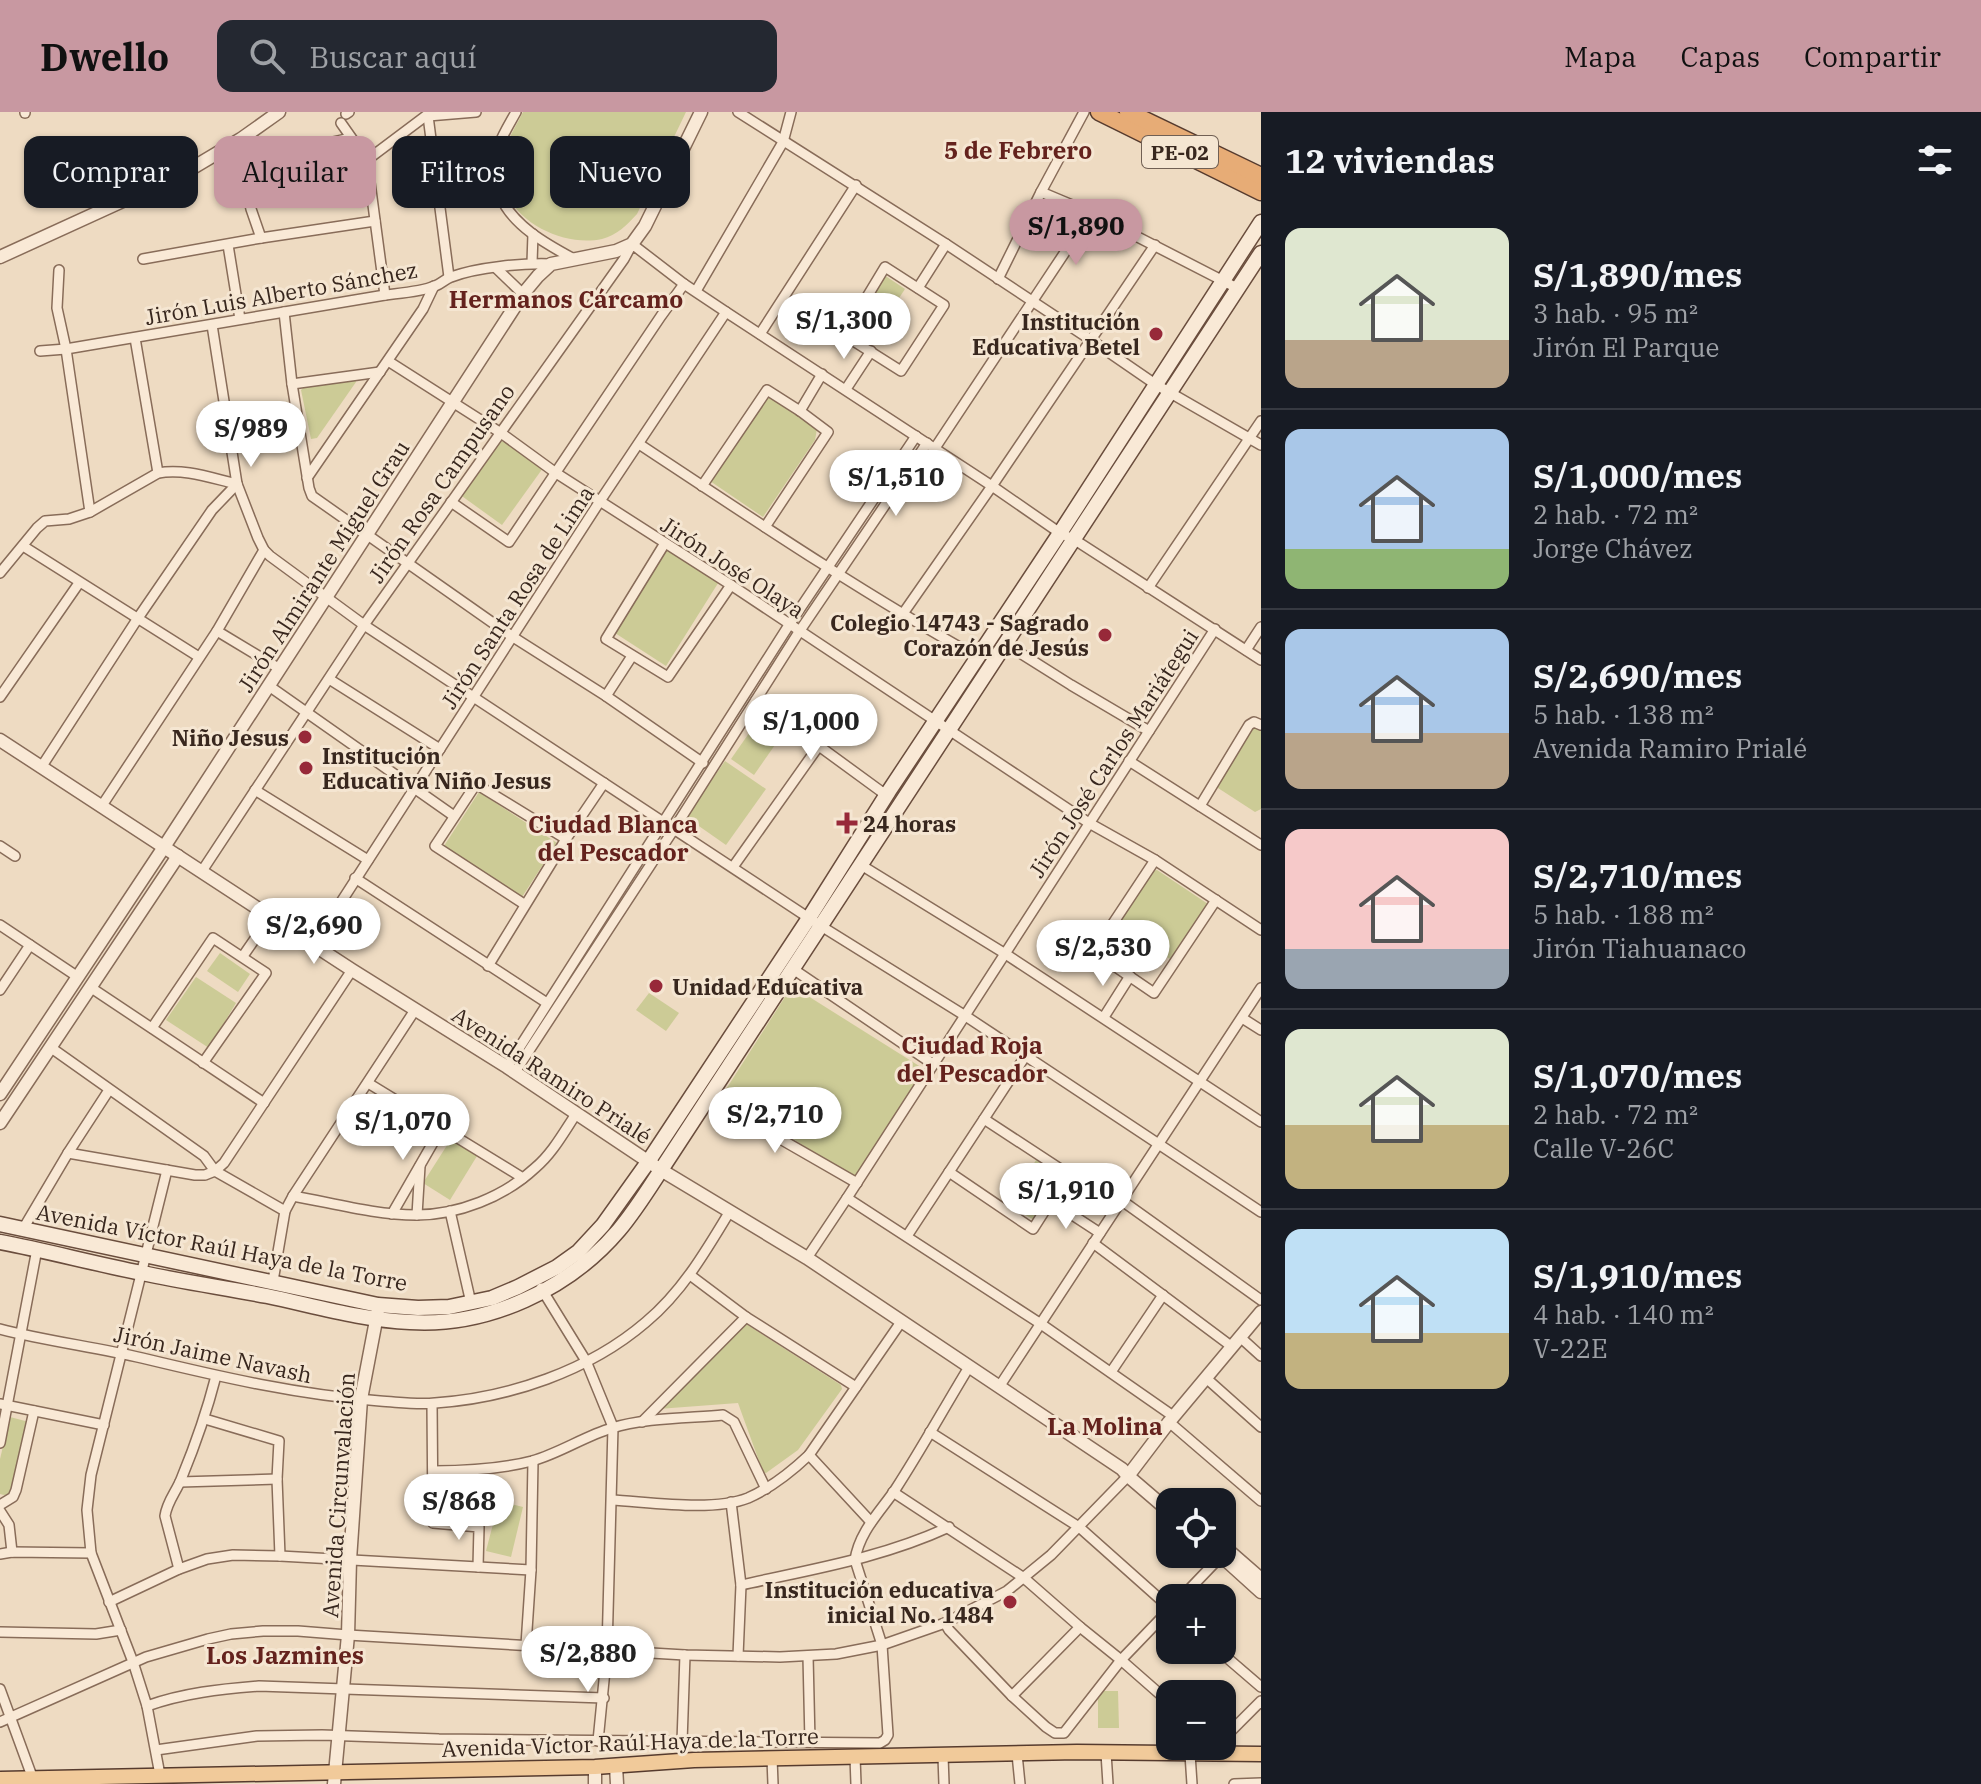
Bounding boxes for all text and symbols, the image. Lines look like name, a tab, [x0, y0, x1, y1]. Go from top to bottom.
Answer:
search box	[217, 20, 777, 92]
text: Dwello	[40, 32, 169, 81]
icon: search	[245, 34, 289, 78]
text: Buscar aquí	[309, 37, 477, 76]
text: Mapa	[1564, 38, 1637, 75]
text: Capas	[1681, 38, 1760, 75]
text: Compartir	[1804, 38, 1941, 75]
district label: 5 de Febrero	[944, 134, 1092, 166]
chip: Comprar	[24, 136, 198, 208]
chip: Alquilar	[214, 136, 376, 208]
chip: Filtros	[392, 136, 534, 208]
chip: Nuevo	[550, 136, 690, 208]
road number: PE-02	[1142, 136, 1218, 168]
text: 12 viviendas	[1285, 138, 1495, 182]
icon: filters	[1913, 138, 1957, 182]
pin: S/1,890	[1002, 199, 1150, 267]
text: S/1,890	[1028, 208, 1124, 242]
text: S/1,890/mes	[1533, 252, 1742, 296]
street label: Jirón Luis Alberto Sánchez	[142, 255, 420, 331]
icon: home	[1349, 260, 1445, 356]
district label: Hermanos Cárcamo	[449, 283, 683, 315]
pin: S/1,300	[770, 293, 918, 361]
text: 3 hab. · 95 m²	[1533, 296, 1698, 330]
text: S/1,300	[796, 302, 892, 336]
place label: Institución Educativa Betel	[972, 307, 1140, 361]
marker: Institución Educativa Betel	[1147, 325, 1165, 343]
text: Jirón El Parque	[1533, 330, 1720, 364]
street label: Jirón Rosa Campusano	[361, 378, 521, 588]
pin: S/989	[195, 401, 307, 469]
text: S/989	[214, 410, 288, 444]
street label: Jirón Almirante Miguel Grau	[231, 435, 415, 697]
pin: S/1,510	[822, 450, 970, 518]
text: S/1,000/mes	[1533, 453, 1742, 497]
text: S/1,510	[848, 459, 944, 493]
icon: home	[1349, 461, 1445, 557]
street label: Jirón Santa Rosa de Lima	[434, 480, 600, 714]
text: 2 hab. · 72 m²	[1533, 497, 1698, 531]
street label: Jirón José Olaya	[656, 510, 810, 624]
text: Jorge Chávez	[1533, 531, 1692, 565]
place label: Colegio 14743 - Sagrado Corazón de Jesús	[830, 608, 1089, 662]
street label: Jirón José Carlos Mariátegui	[1022, 623, 1204, 883]
marker: Colegio 14743 - Sagrado Corazón de Jesús	[1096, 626, 1114, 644]
text: S/2,690/mes	[1533, 653, 1742, 697]
icon: home	[1349, 661, 1445, 757]
pin: S/1,000	[737, 694, 885, 762]
text: 5 hab. · 138 m²	[1533, 697, 1714, 731]
text: S/1,000	[763, 703, 859, 737]
place label: Niño Jesus	[172, 723, 289, 752]
marker: Niño Jesus	[296, 728, 314, 746]
text: Avenida Ramiro Prialé	[1533, 731, 1807, 765]
place label: Institución Educativa Niño Jesus	[322, 741, 552, 795]
marker: Institución Educativa Niño Jesus	[297, 759, 315, 777]
district label: Ciudad Blanca del Pescador	[528, 808, 698, 868]
place label: 24 horas	[863, 809, 956, 838]
marker: 24 horas	[838, 814, 856, 832]
text: S/2,710/mes	[1533, 853, 1742, 897]
icon: home	[1349, 861, 1445, 957]
text: 5 hab. · 188 m²	[1533, 897, 1714, 931]
pin: S/2,690	[240, 898, 388, 966]
text: S/2,690	[266, 907, 362, 941]
pin: S/2,530	[1029, 920, 1177, 988]
text: S/2,530	[1055, 929, 1151, 963]
text: Jirón Tiahuanaco	[1533, 931, 1746, 965]
place label: Unidad Educativa	[672, 972, 863, 1001]
marker: Unidad Educativa	[647, 977, 665, 995]
street label: Avenida Ramiro Prialé	[447, 1000, 657, 1150]
district label: Ciudad Roja del Pescador	[896, 1029, 1048, 1089]
text: S/1,070/mes	[1533, 1053, 1742, 1097]
icon: home	[1349, 1061, 1445, 1157]
pin: S/2,710	[701, 1087, 849, 1155]
pin: S/1,070	[329, 1094, 477, 1162]
text: S/2,710	[727, 1096, 823, 1130]
text: 2 hab. · 72 m²	[1533, 1097, 1698, 1131]
text: S/1,070	[355, 1103, 451, 1137]
text: Calle V-26C	[1533, 1131, 1674, 1165]
pin: S/1,910	[992, 1163, 1140, 1231]
text: S/1,910	[1018, 1172, 1114, 1206]
street label: Avenida Víctor Raúl Haya de la Torre	[34, 1197, 410, 1297]
text: S/1,910/mes	[1533, 1253, 1742, 1297]
icon: home	[1349, 1261, 1445, 1357]
text: 4 hab. · 140 m²	[1533, 1297, 1714, 1331]
street label: Jirón Jaime Navash	[111, 1319, 315, 1389]
text: V-22E	[1533, 1331, 1608, 1365]
street label: Avenida Circunvalación	[315, 1371, 361, 1619]
district label: La Molina	[1047, 1410, 1163, 1442]
pin: S/868	[403, 1474, 515, 1542]
text: S/868	[422, 1483, 496, 1517]
map controls	[1156, 1488, 1236, 1760]
button: locate	[1156, 1488, 1236, 1568]
place label: Institución educativa inicial No. 1484	[765, 1575, 994, 1629]
button: +	[1156, 1584, 1236, 1664]
marker: Institución educativa inicial No. 1484	[1001, 1593, 1019, 1611]
pin: S/2,880	[514, 1626, 662, 1694]
text: S/2,880	[540, 1635, 636, 1669]
district label: Los Jazmines	[206, 1639, 364, 1671]
button: −	[1156, 1680, 1236, 1760]
street label: Avenida Víctor Raúl Haya de la Torre	[441, 1721, 819, 1763]

